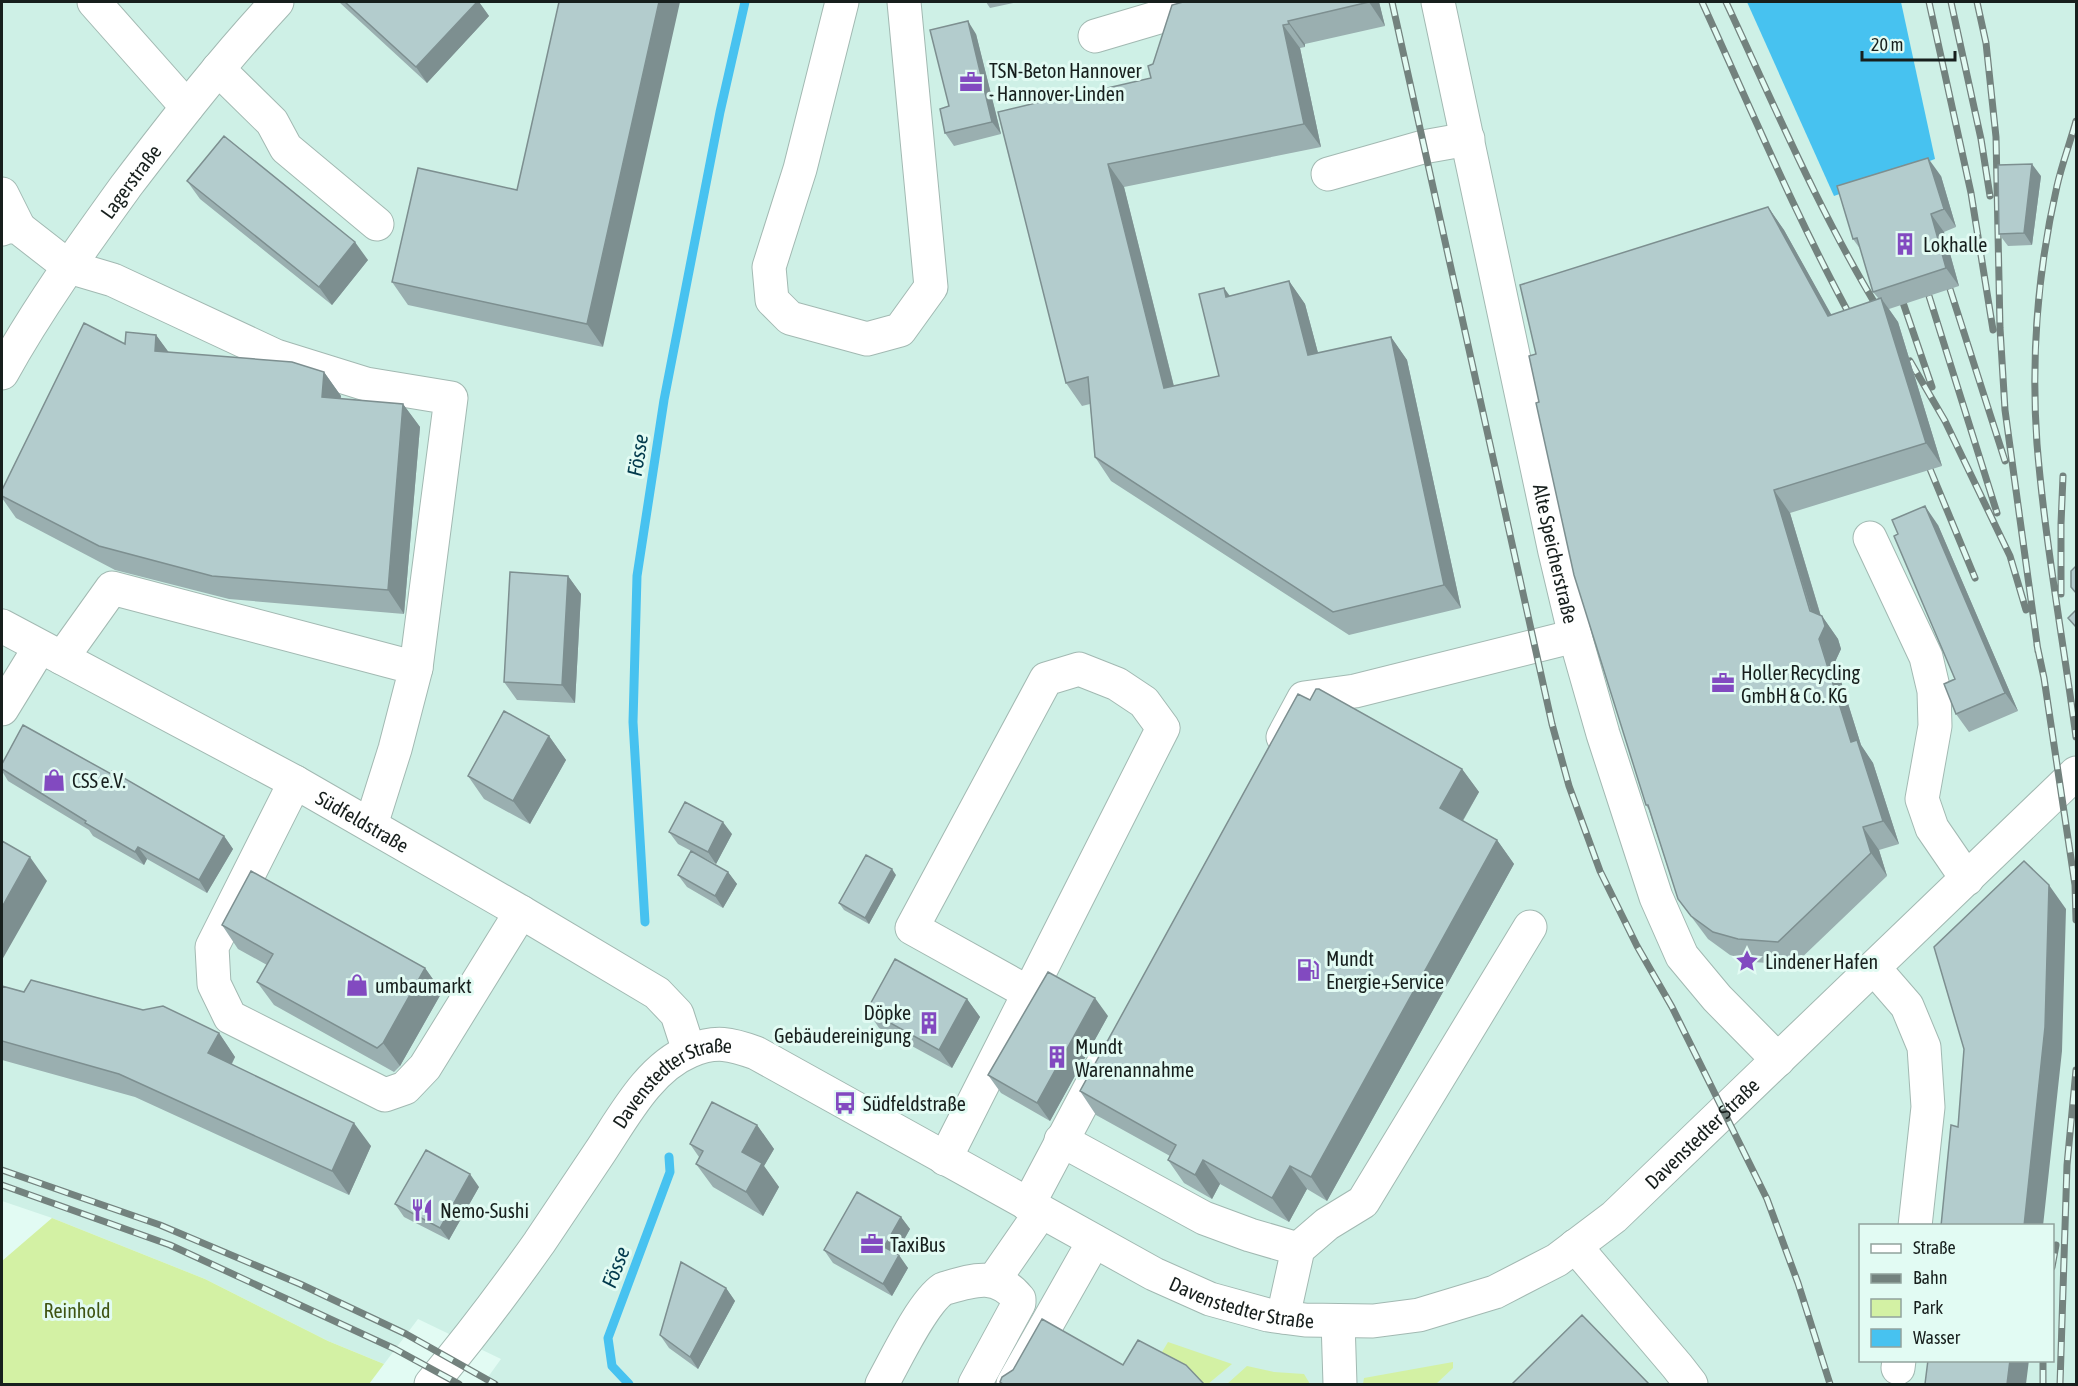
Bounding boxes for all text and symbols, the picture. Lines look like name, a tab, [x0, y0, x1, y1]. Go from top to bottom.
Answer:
scale bar	[1862, 24, 1955, 62]
text: 20 m	[1871, 34, 1903, 55]
place label: TSN-Beton Hannover - Hannover-Linden	[989, 59, 1143, 105]
office icon: TSN-Beton Hannover - Hannover-Linden	[958, 69, 984, 95]
street label: Lagerstraße	[95, 140, 165, 223]
building icon: Lokhalle	[1892, 231, 1918, 257]
place label: Lokhalle	[1923, 233, 1987, 256]
water label: Fösse	[622, 432, 652, 478]
street label: Alte Speicherstraße	[1529, 482, 1583, 626]
place label: Holler Recycling GmbH & Co. KG	[1741, 661, 1861, 707]
office icon: Holler Recycling GmbH & Co. KG	[1710, 670, 1736, 696]
shop icon: CSS e.V.	[41, 767, 67, 793]
place label: CSS e.V.	[72, 769, 126, 792]
street label: Südfeldstraße	[312, 785, 413, 857]
place label: Mundt Energie+Service	[1326, 947, 1444, 993]
place icon: Lindener Hafen	[1734, 948, 1760, 974]
place label: Lindener Hafen	[1765, 950, 1878, 973]
fuel station icon: Mundt Energie+Service	[1295, 957, 1321, 983]
shop icon: umbaumarkt	[344, 972, 370, 998]
place label: umbaumarkt	[375, 974, 472, 997]
place label: Döpke Gebäudereinigung	[774, 1001, 911, 1047]
building icon: Döpke Gebäudereinigung	[916, 1010, 942, 1036]
street label: Davenstedter Straße	[607, 1033, 734, 1132]
place label: Mundt Warenannahme	[1075, 1035, 1194, 1081]
building icon: Mundt Warenannahme	[1044, 1044, 1070, 1070]
street label: Davenstedter Straße	[1640, 1073, 1763, 1193]
bus stop icon: Südfeldstraße	[832, 1090, 858, 1116]
place label: Südfeldstraße	[863, 1092, 966, 1115]
restaurant icon: Nemo-Sushi	[409, 1197, 435, 1223]
place label: Nemo-Sushi	[440, 1199, 529, 1222]
legend	[1859, 1224, 2054, 1362]
office icon: TaxiBus	[859, 1231, 885, 1257]
place label: TaxiBus	[890, 1233, 946, 1256]
text: Straße	[1913, 1237, 1956, 1258]
water label: Fösse	[596, 1243, 634, 1291]
text: Bahn	[1913, 1267, 1947, 1288]
street label: Davenstedter Straße	[1166, 1271, 1314, 1332]
text: Park	[1913, 1297, 1943, 1318]
park label: Reinhold	[43, 1299, 111, 1322]
text: Wasser	[1913, 1327, 1961, 1348]

